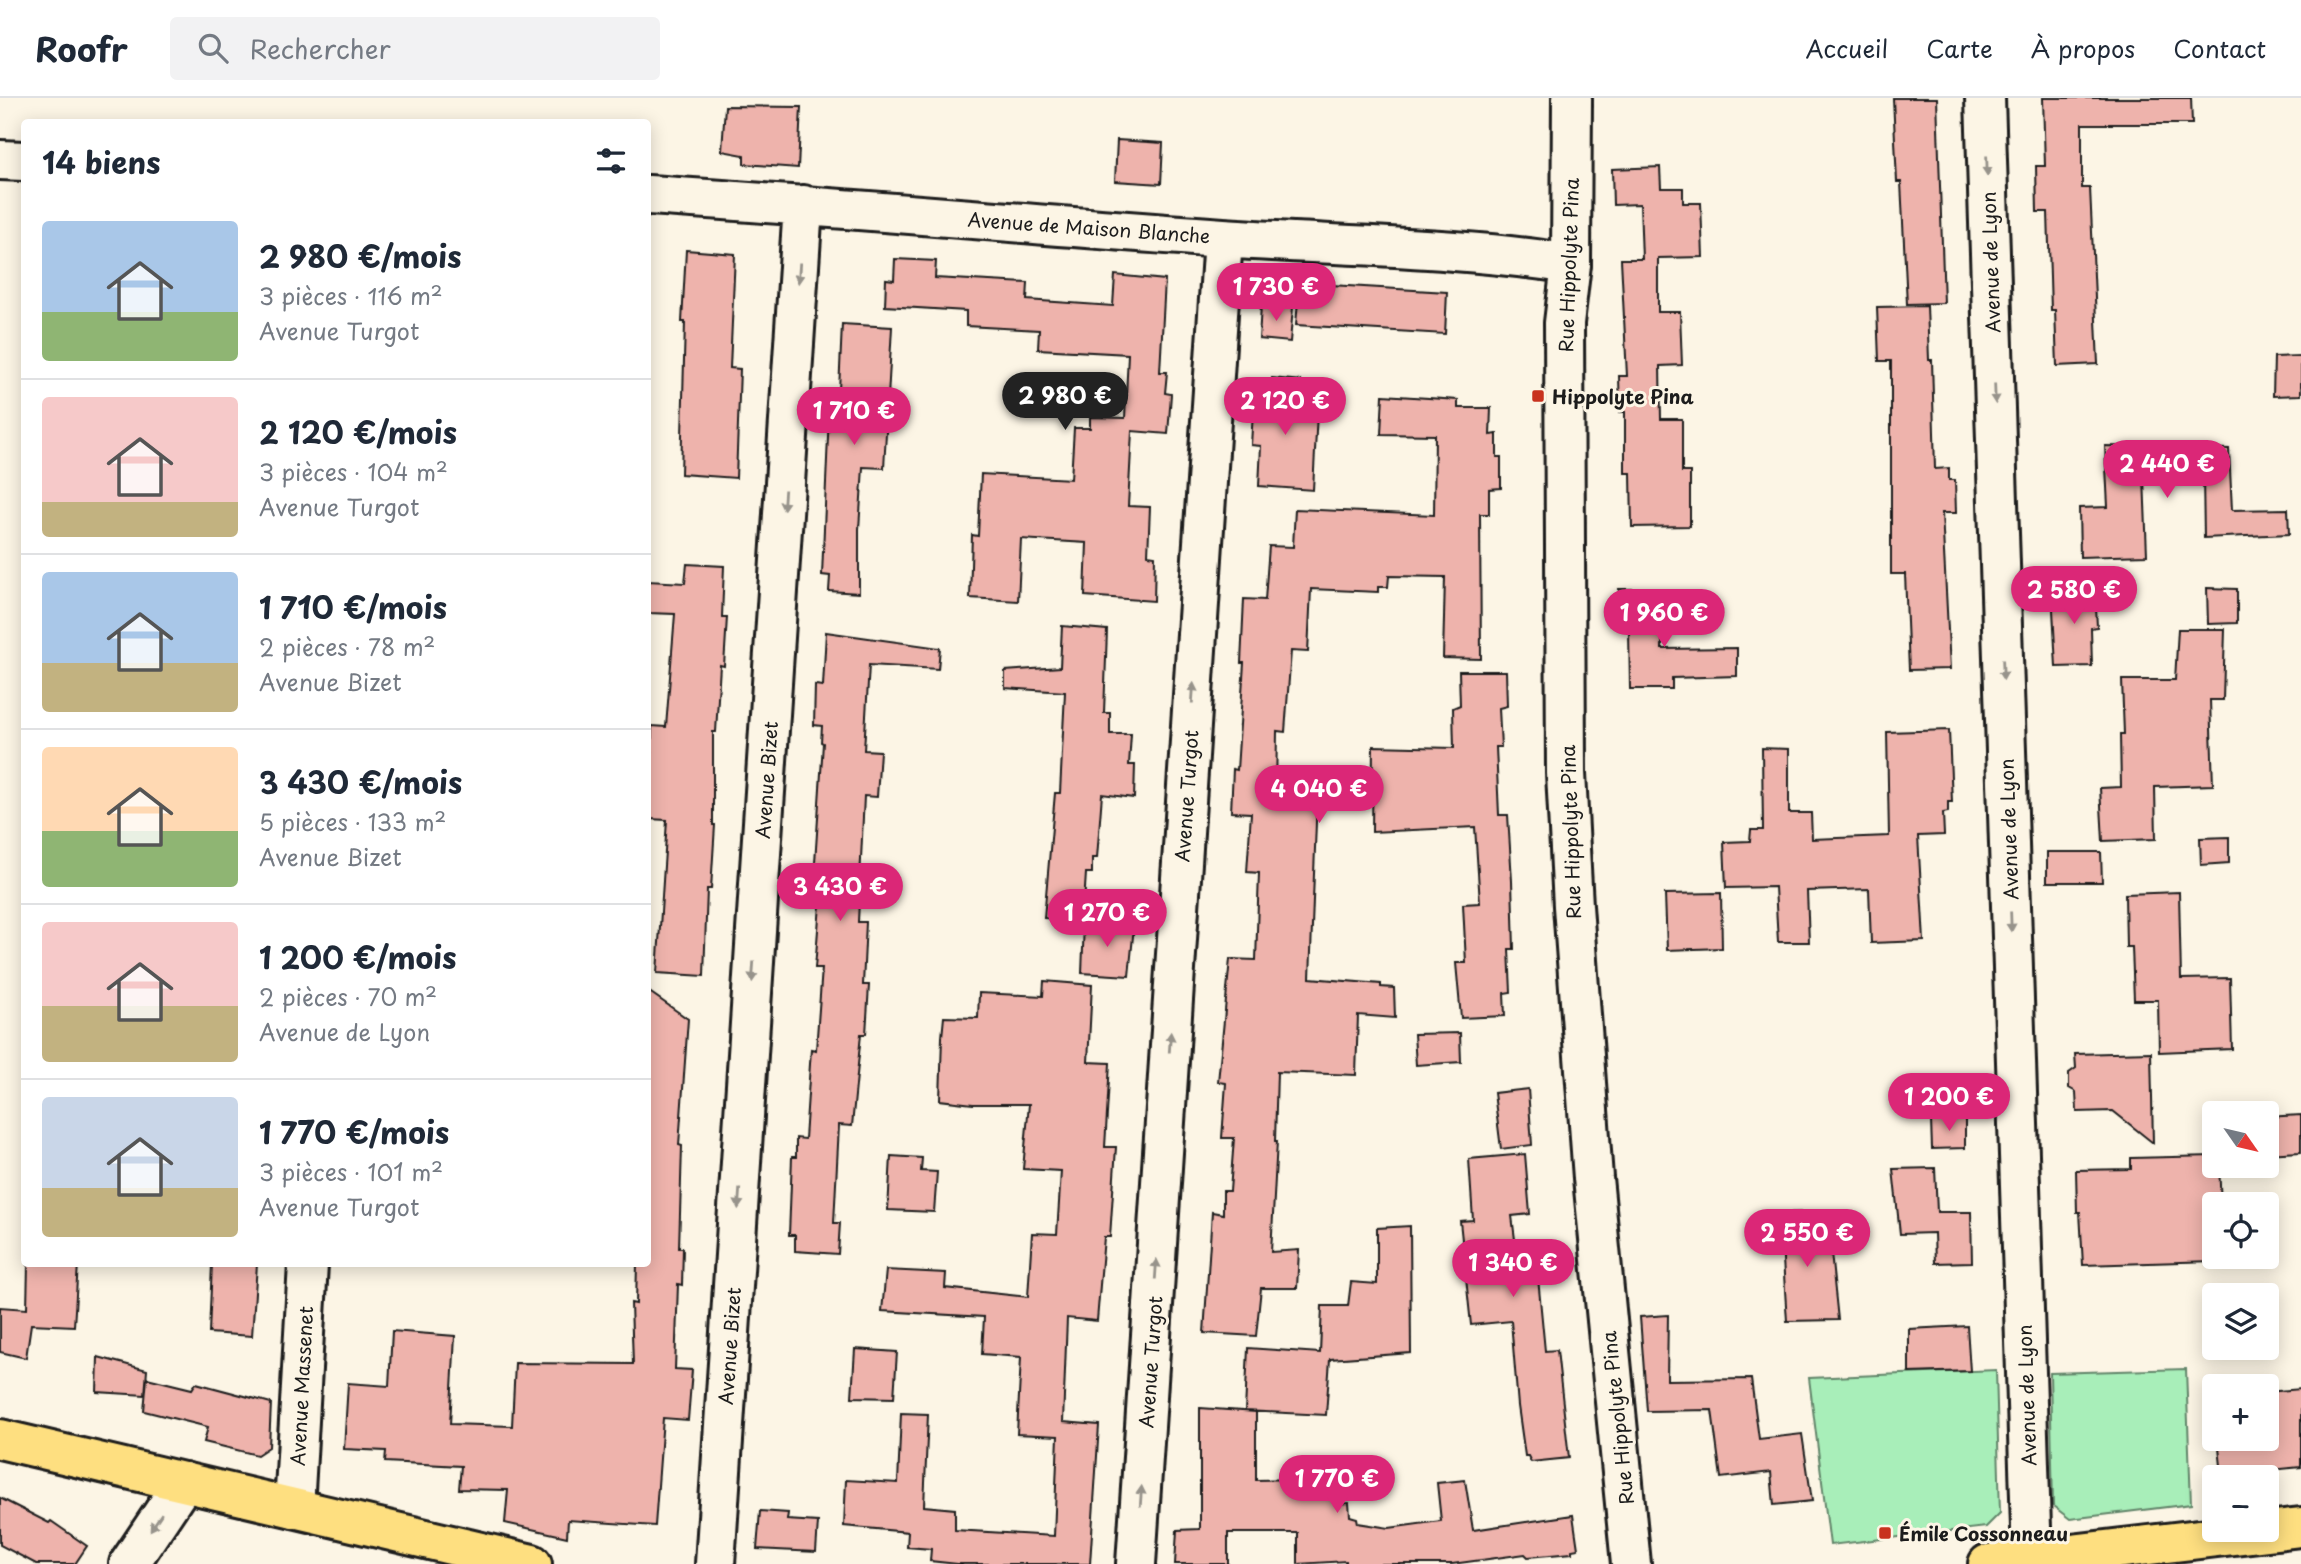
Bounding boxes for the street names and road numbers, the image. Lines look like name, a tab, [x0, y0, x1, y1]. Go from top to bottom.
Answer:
street label: Rue Hippolyte Pina	[1551, 177, 1585, 353]
street label: Avenue de Lyon	[1974, 191, 2006, 333]
street label: Avenue de Maison Blanche	[967, 205, 1211, 249]
street label: Avenue Bizet	[748, 720, 784, 840]
street label: Avenue Turgot	[1167, 729, 1205, 863]
street label: Rue Hippolyte Pina	[1553, 744, 1587, 920]
street label: Avenue de Lyon	[1992, 758, 2024, 900]
street label: Avenue Bizet	[711, 1286, 747, 1406]
street label: Avenue Turgot	[1131, 1295, 1169, 1429]
street label: Avenue Massenet	[283, 1305, 319, 1467]
street label: Avenue de Lyon	[2010, 1324, 2042, 1466]
street label: Rue Hippolyte Pina	[1594, 1330, 1640, 1506]

